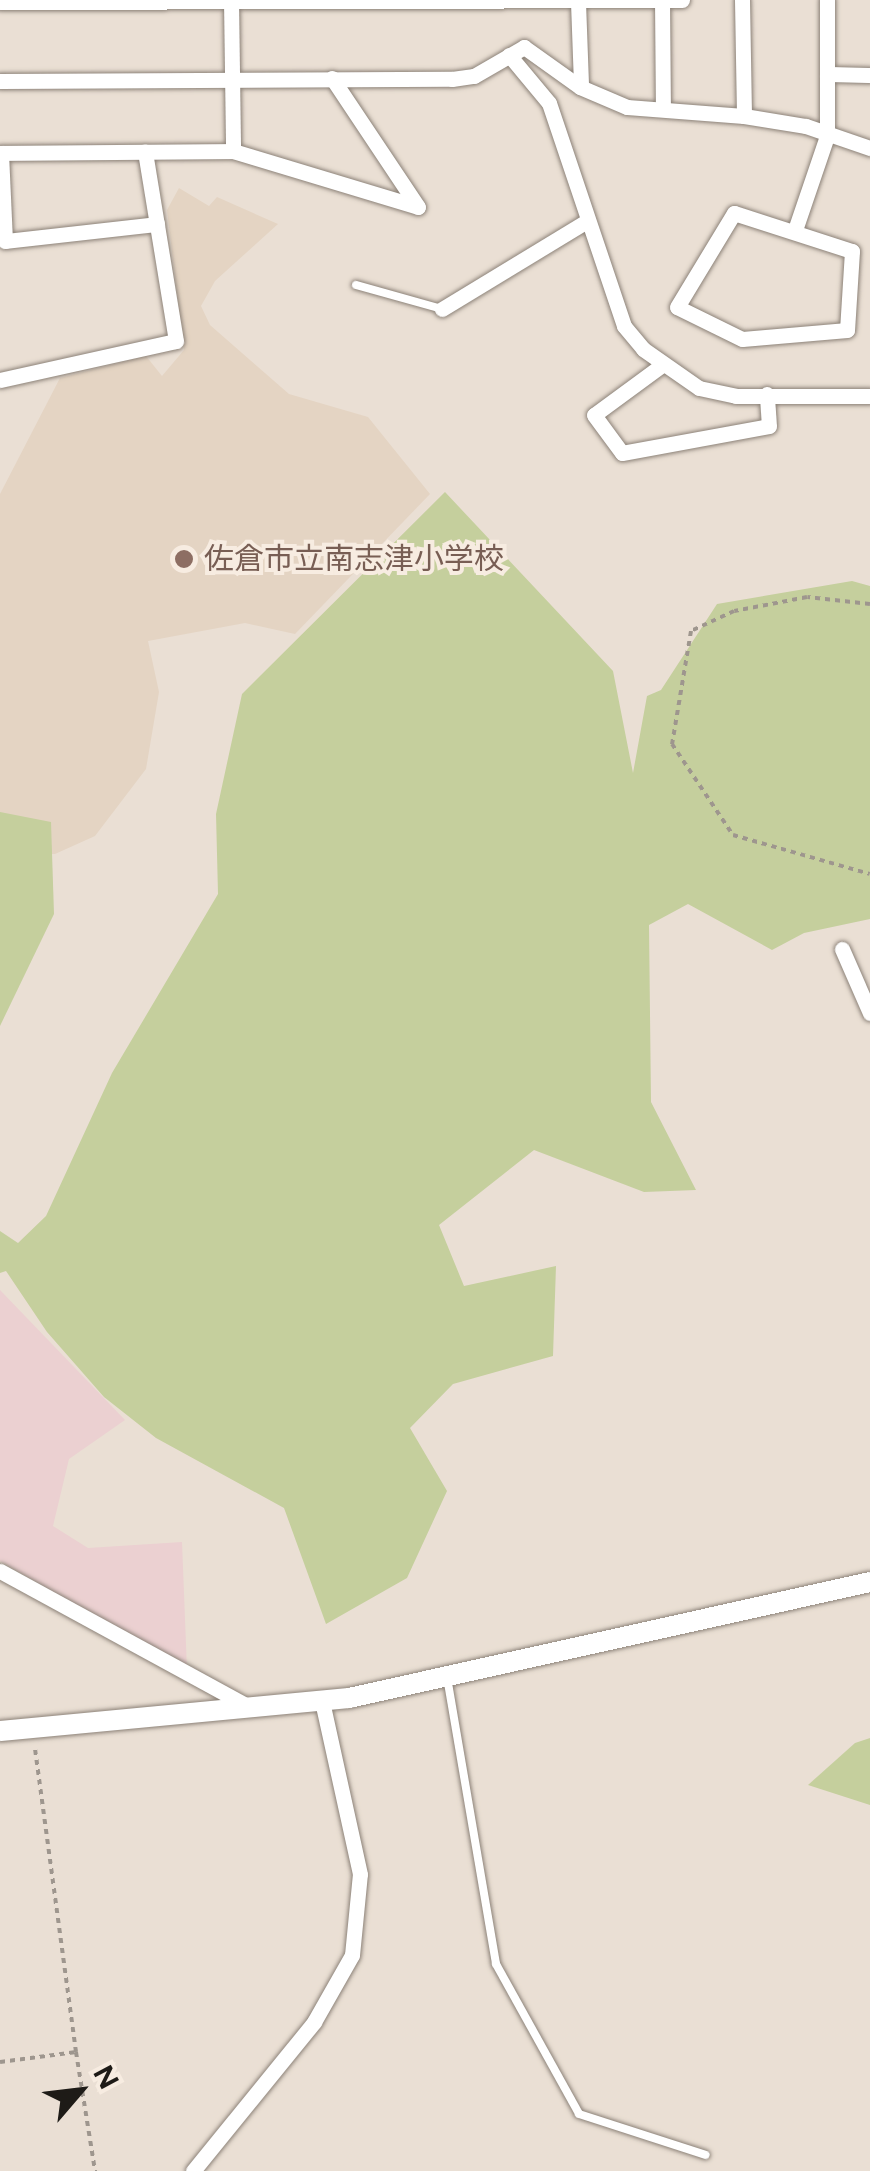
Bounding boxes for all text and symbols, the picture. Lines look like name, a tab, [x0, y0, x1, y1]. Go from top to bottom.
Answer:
place label: 佐倉市立南志津小学校	[204, 541, 504, 577]
marker: 佐倉市立南志津小学校	[173, 548, 195, 570]
north arrow	[30, 2041, 130, 2141]
text: N	[86, 2059, 127, 2094]

